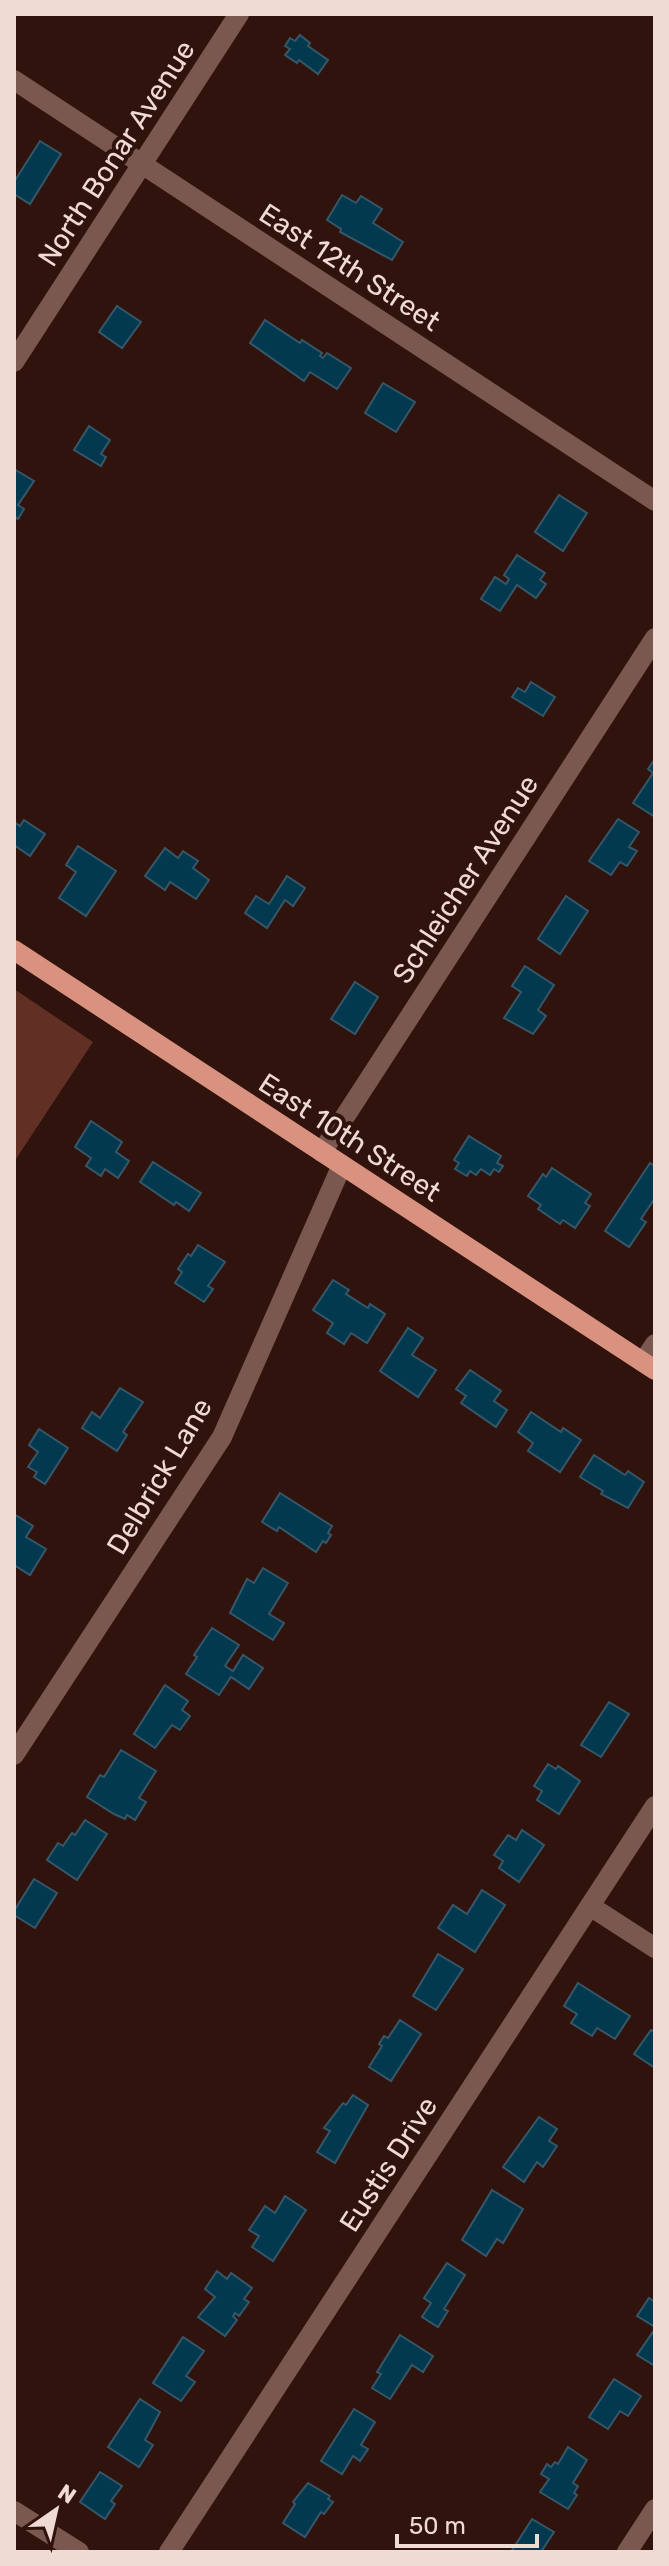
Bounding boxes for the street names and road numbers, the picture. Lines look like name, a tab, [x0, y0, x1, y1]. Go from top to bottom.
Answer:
street label: North Bonar Avenue	[31, 34, 202, 272]
street label: East 12th Street	[253, 197, 446, 338]
street label: Schleicher Avenue	[386, 769, 545, 990]
street label: East 10th Street	[253, 1066, 447, 1208]
street label: Delbrick Lane	[100, 1392, 219, 1560]
street label: Eustis Drive	[333, 2091, 444, 2238]

